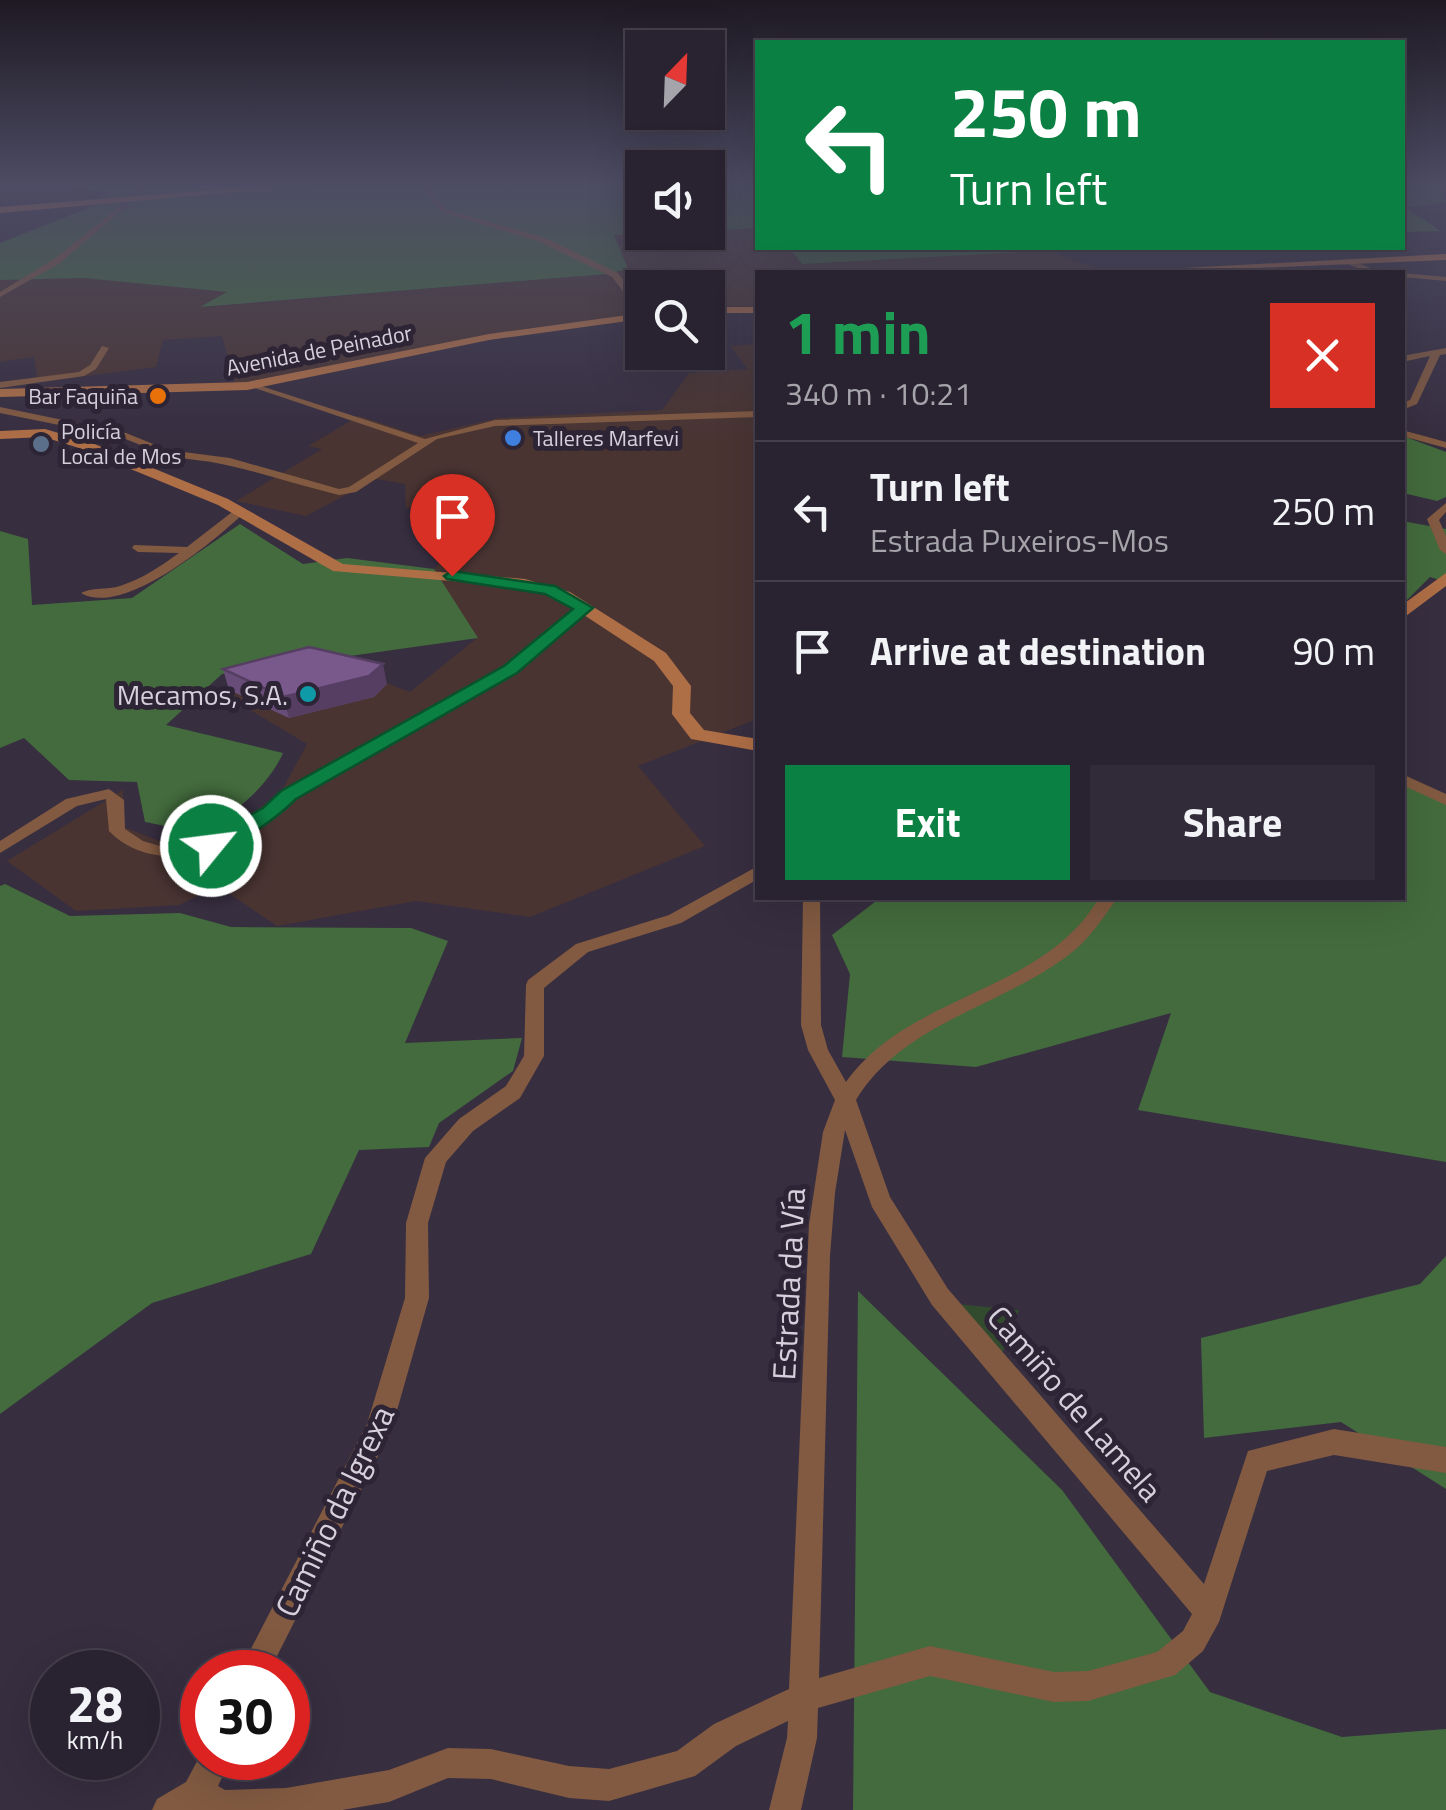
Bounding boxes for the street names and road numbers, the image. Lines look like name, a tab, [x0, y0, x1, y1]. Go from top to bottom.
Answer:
street label: Avenida de Peinador	[223, 315, 415, 385]
street label: Estrada da Vía	[759, 1187, 817, 1381]
street label: Camiño de Lamela	[976, 1294, 1174, 1512]
street label: Camiño da Igrexa	[262, 1397, 406, 1625]

